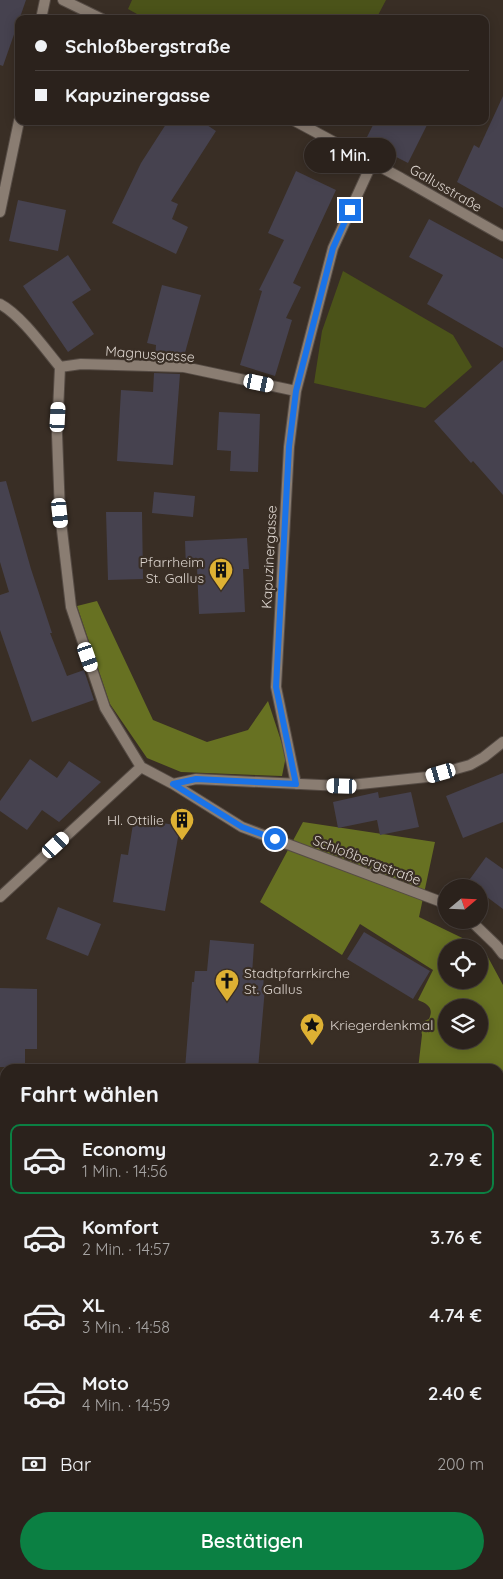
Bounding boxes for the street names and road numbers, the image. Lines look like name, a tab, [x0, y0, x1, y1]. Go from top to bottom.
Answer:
street label: Gallusstraße	[407, 160, 486, 216]
street label: Magnusgasse	[105, 342, 195, 366]
street label: Kapuzinergasse	[257, 505, 281, 609]
street label: Schloßbergstraße	[310, 831, 424, 889]

